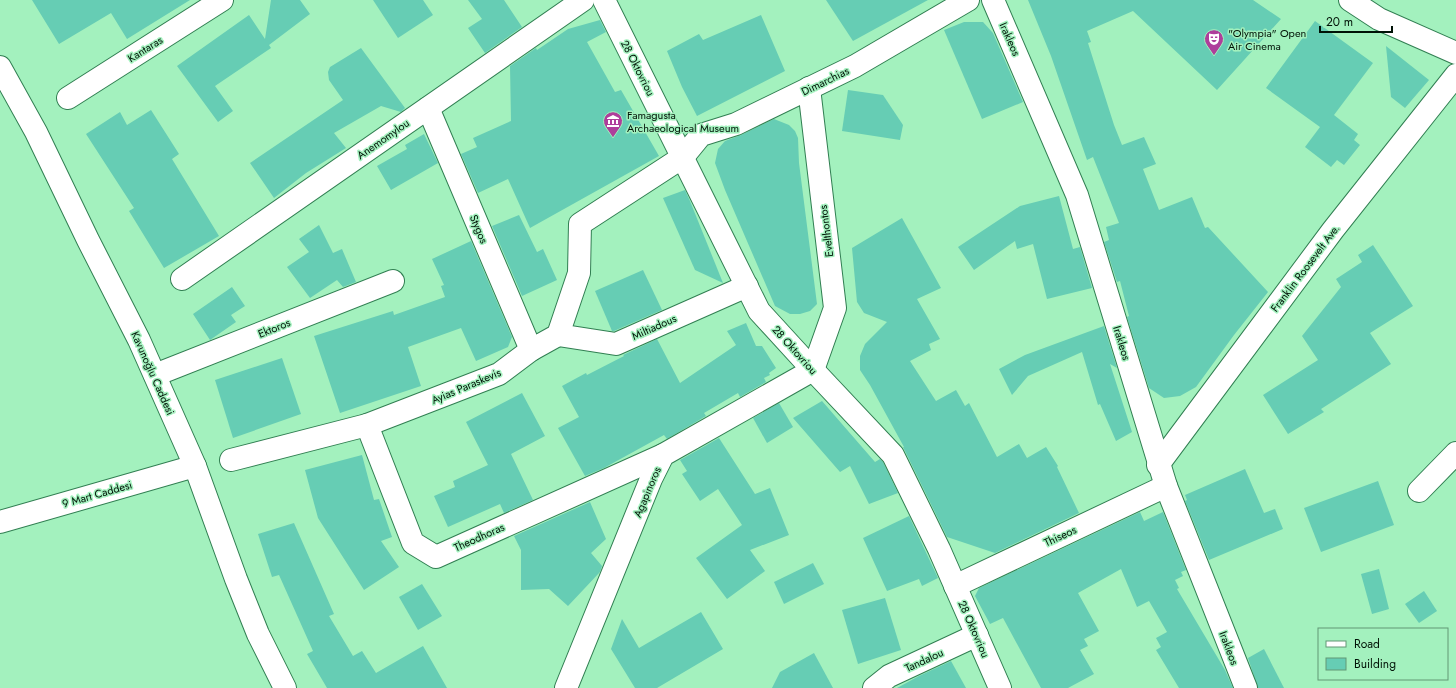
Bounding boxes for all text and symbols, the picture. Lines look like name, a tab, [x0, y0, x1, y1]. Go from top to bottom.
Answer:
scale bar	[1320, 8, 1392, 34]
text: 20 m	[1326, 13, 1353, 31]
street label: Irakleos	[996, 20, 1025, 59]
place label: "Olympia" Open Air Cinema	[1228, 25, 1306, 54]
theatre icon: "Olympia" Open Air Cinema	[1203, 28, 1225, 56]
street label: Kantaras	[124, 32, 166, 66]
street label: 28 Oktovriou	[617, 37, 659, 99]
street label: Dimarchias	[798, 62, 852, 99]
place label: Famagusta Archaeological Museum	[627, 107, 739, 136]
museum icon: Famagusta Archaeological Museum	[602, 110, 624, 138]
street label: Anemomylou	[353, 115, 413, 163]
street label: Evelthontos	[815, 204, 837, 258]
street label: Stygos	[466, 212, 492, 246]
street label: Franklin Roosevelt Ave.	[1267, 221, 1343, 315]
street label: Miltiadous	[629, 310, 680, 344]
street label: Ektoros	[255, 314, 293, 342]
street label: 28 Oktovriou	[769, 322, 821, 378]
street label: Irakleos	[1109, 324, 1135, 363]
street label: Kavunoğlu Caddesi	[127, 329, 179, 418]
street label: Ayias Paraskevis	[429, 364, 504, 408]
street label: Agapinoros	[629, 464, 665, 520]
street label: 9 Mart Caddesi	[60, 476, 134, 512]
street label: Theodhoras	[451, 518, 507, 555]
street label: Thiseos	[1041, 521, 1079, 550]
street label: 28 Oktovriou	[954, 598, 994, 660]
legend	[1318, 628, 1448, 680]
street label: Irakleos	[1215, 629, 1243, 668]
text: Road	[1354, 635, 1380, 653]
street label: Tandalou	[902, 644, 946, 676]
text: Building	[1354, 655, 1396, 673]

